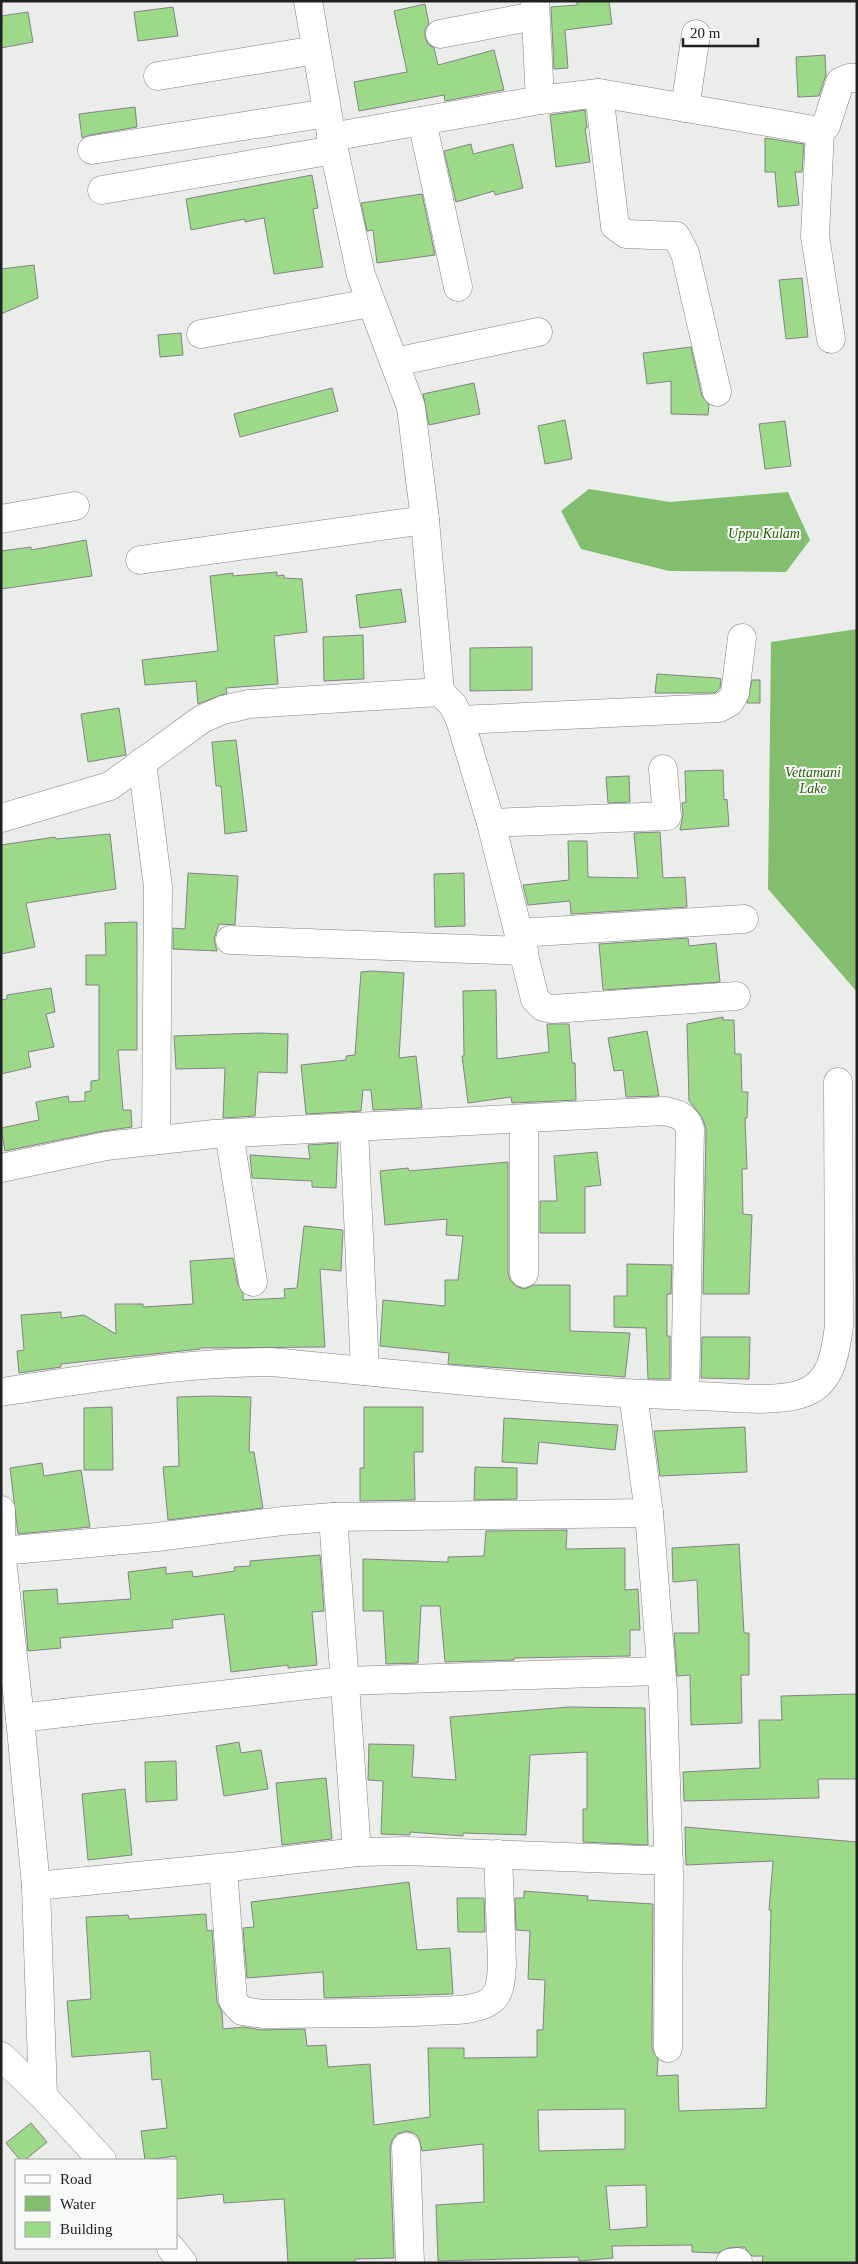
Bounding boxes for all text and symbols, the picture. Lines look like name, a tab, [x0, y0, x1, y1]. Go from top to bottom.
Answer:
scale bar	[683, 15, 758, 47]
text: 20 m	[690, 25, 721, 41]
water label: Uppu Kulam	[728, 526, 800, 541]
water label: Vettamani Lake	[785, 765, 841, 796]
legend	[15, 2159, 178, 2249]
text: Road	[60, 2171, 92, 2187]
text: Water	[60, 2196, 95, 2212]
text: Building	[60, 2221, 113, 2237]

